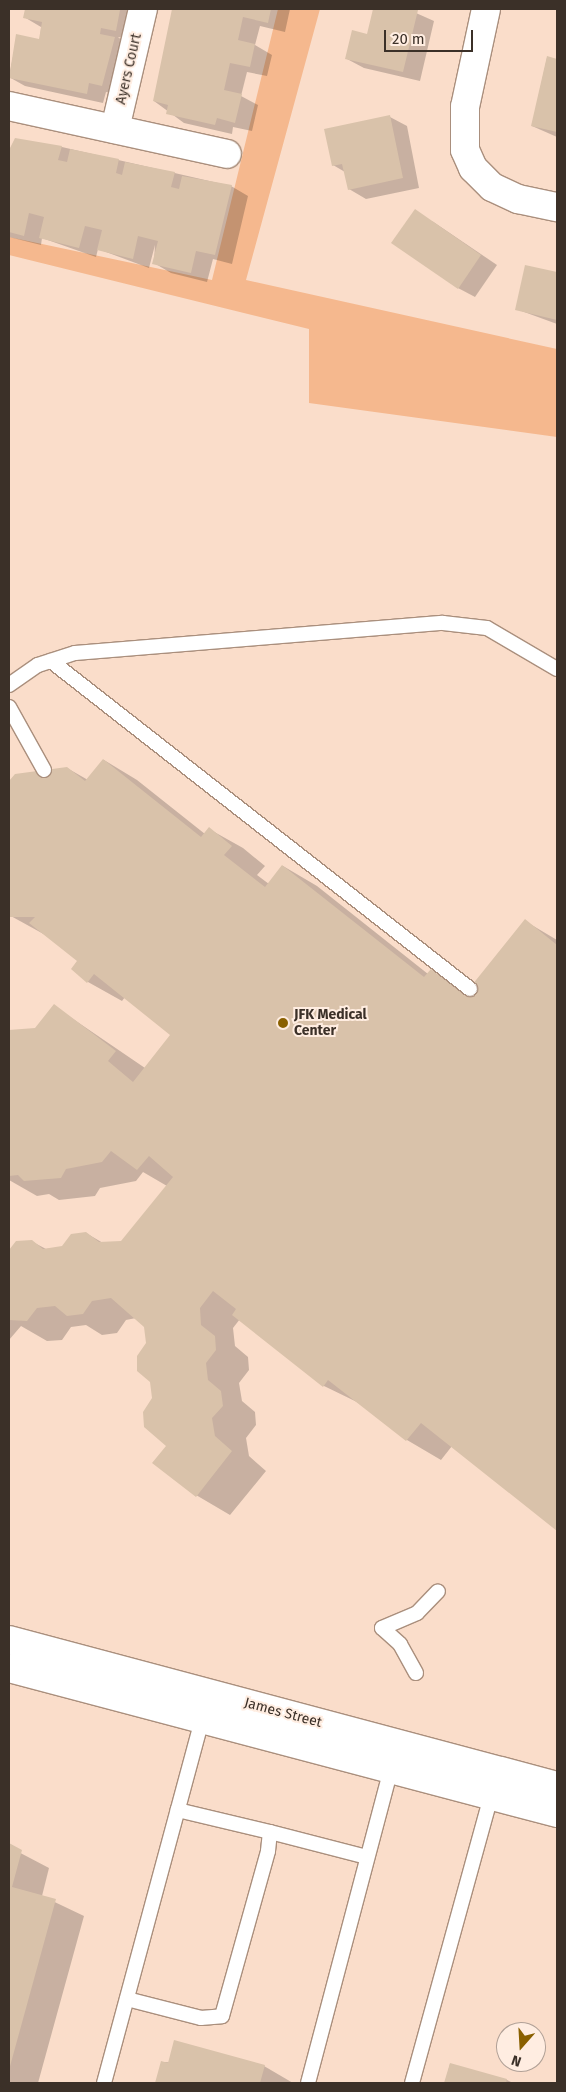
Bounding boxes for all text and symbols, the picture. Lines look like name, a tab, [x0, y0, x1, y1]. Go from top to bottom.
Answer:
scale bar	[386, 20, 475, 52]
text: 20 m	[392, 30, 425, 48]
street label: Ayers Court	[113, 32, 145, 106]
place label: JFK Medical Center	[294, 1007, 367, 1040]
marker: JFK Medical Center	[276, 1016, 290, 1030]
street label: James Street	[242, 1695, 324, 1731]
north arrow	[496, 2022, 546, 2072]
text: N	[509, 2051, 523, 2070]

